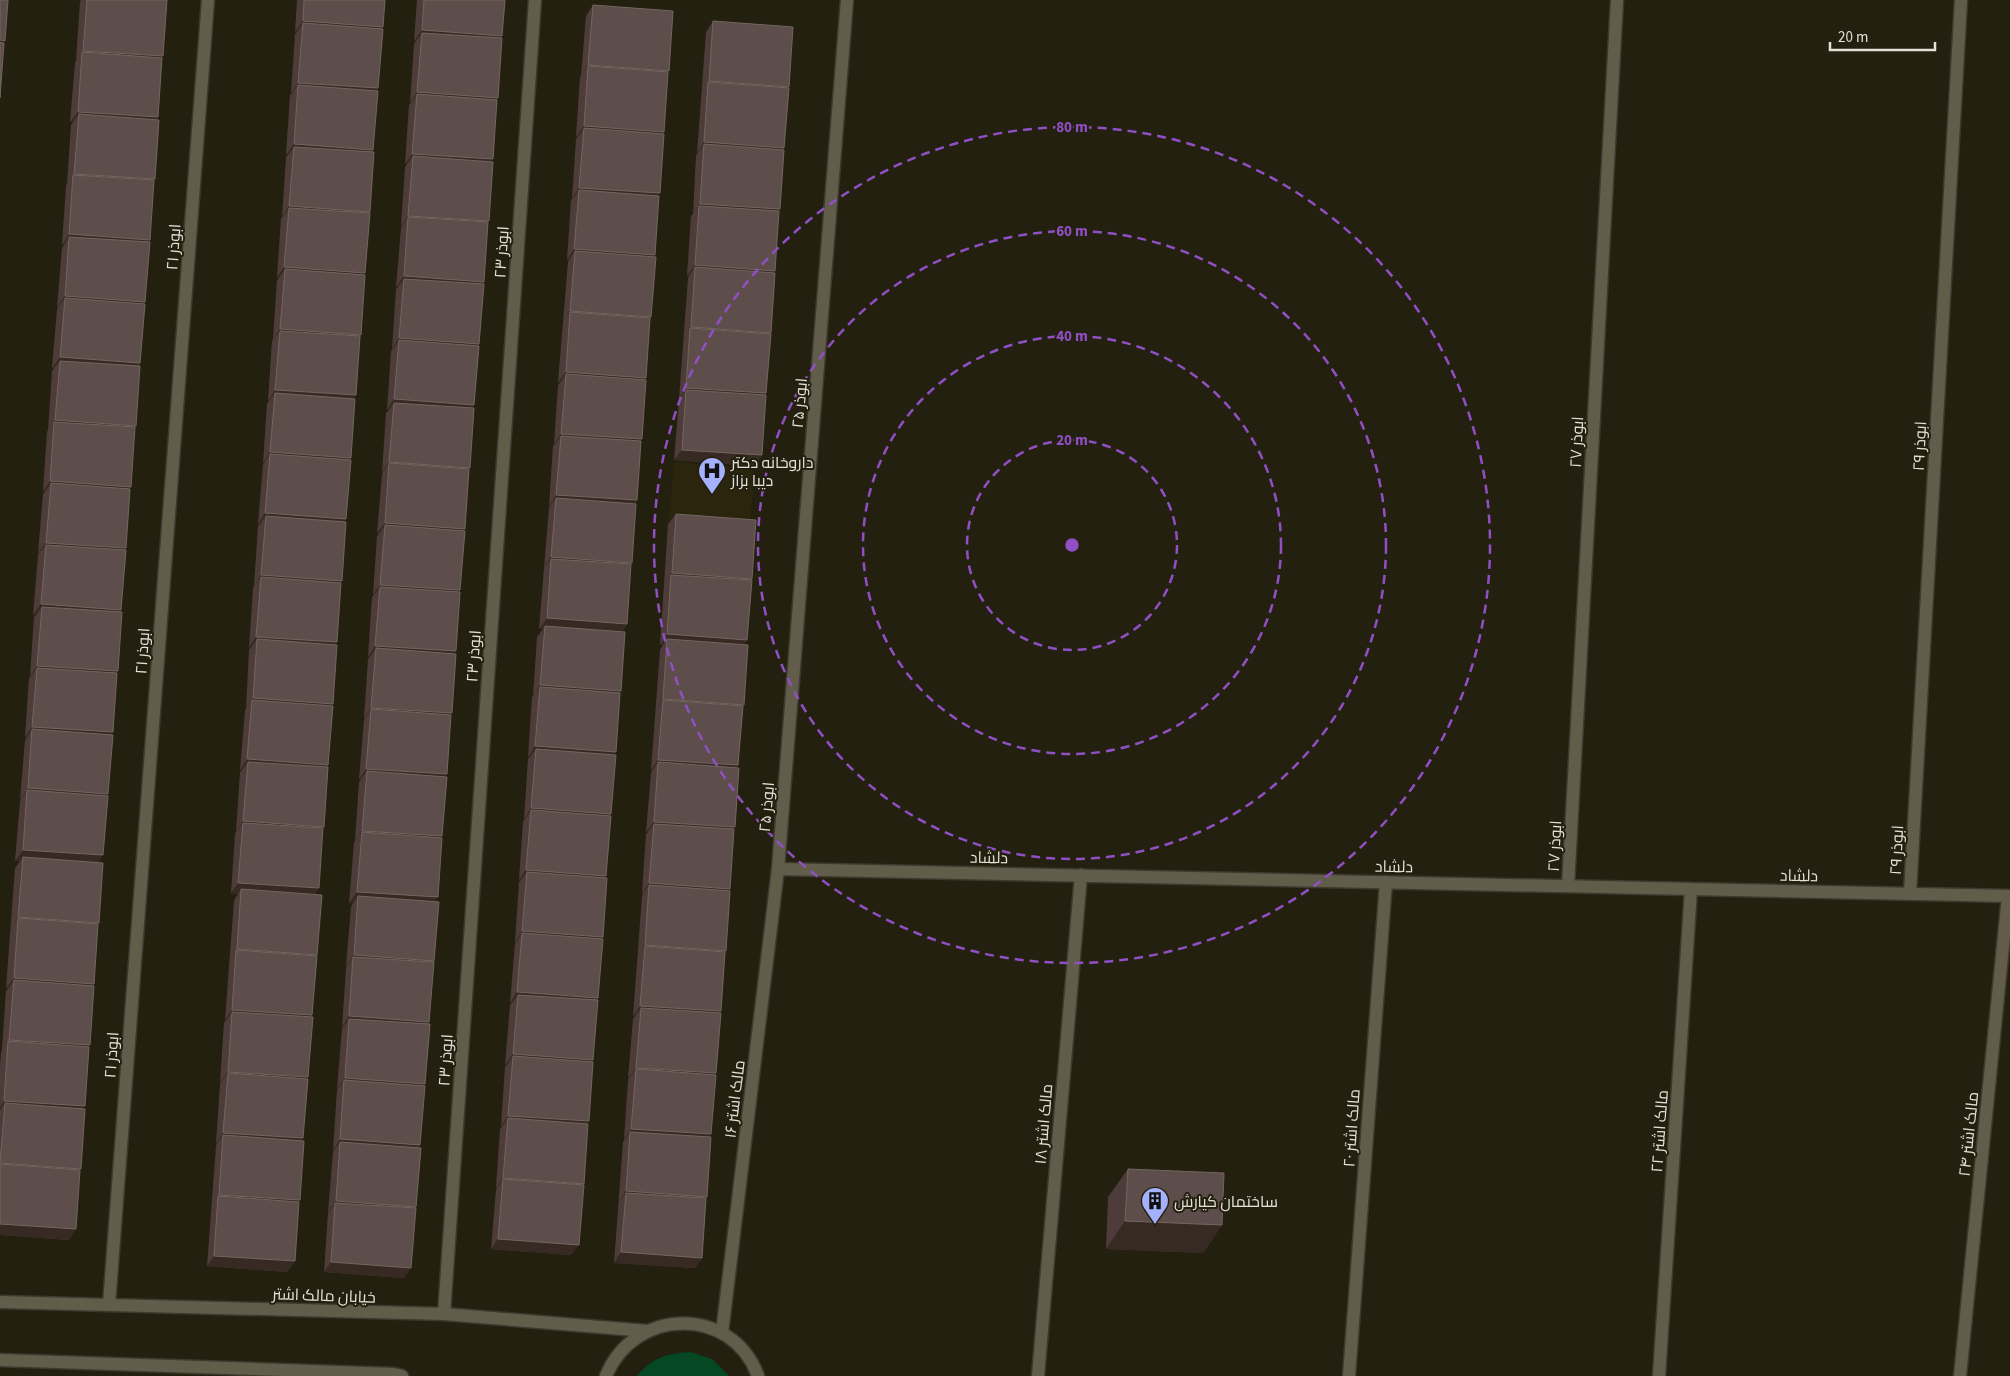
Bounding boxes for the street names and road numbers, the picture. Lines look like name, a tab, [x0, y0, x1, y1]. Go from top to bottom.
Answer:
street label: ابوذر ۲۱	[161, 223, 187, 271]
street label: ابوذر ۲۳	[489, 225, 515, 279]
street label: ابوذر ۲۵	[787, 377, 813, 429]
street label: ابوذر ۲۷	[1565, 416, 1589, 468]
street label: ابوذر ۲۹	[1908, 421, 1932, 471]
street label: ابوذر ۲۱	[130, 627, 156, 675]
street label: ابوذر ۲۳	[461, 629, 487, 683]
street label: ابوذر ۲۵	[754, 781, 780, 833]
street label: ابوذر ۲۷	[1543, 820, 1567, 872]
street label: ابوذر ۲۹	[1885, 825, 1909, 875]
street label: دلشاد	[970, 847, 1008, 869]
street label: دلشاد	[1375, 856, 1413, 878]
street label: دلشاد	[1780, 865, 1818, 887]
street label: ابوذر ۲۱	[99, 1031, 125, 1079]
street label: ابوذر ۲۳	[433, 1033, 459, 1087]
street label: مالک اشتر ۱۶	[719, 1059, 751, 1139]
street label: مالک اشتر ۱۸	[1030, 1083, 1058, 1165]
street label: مالک اشتر ۲۰	[1338, 1088, 1366, 1168]
street label: مالک اشتر ۲۲	[1646, 1089, 1674, 1173]
street label: مالک اشتر ۲۴	[1954, 1091, 1984, 1178]
street label: خیابان مالک اشتر	[271, 1283, 376, 1309]

